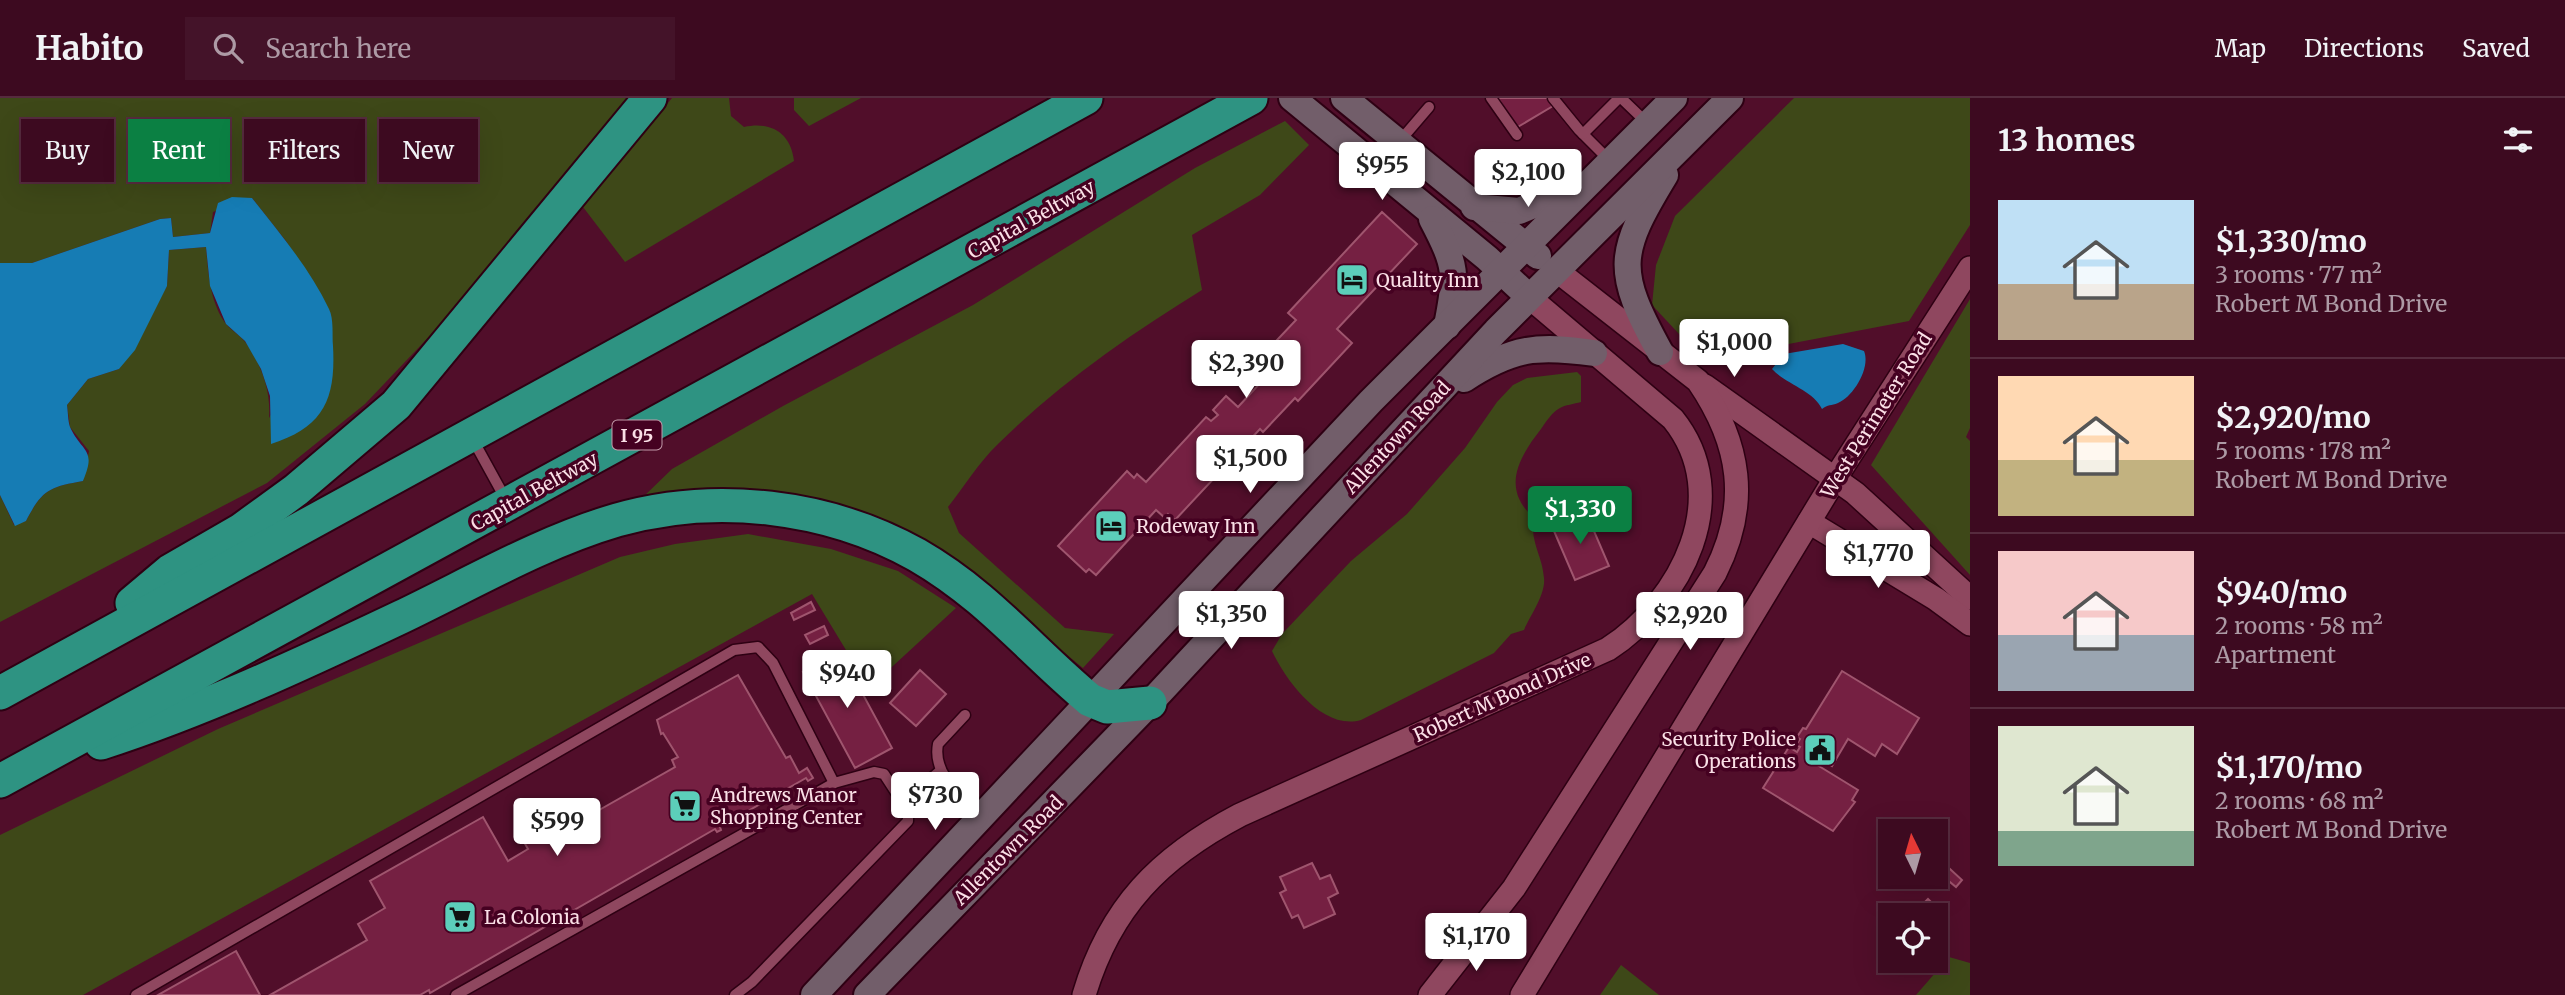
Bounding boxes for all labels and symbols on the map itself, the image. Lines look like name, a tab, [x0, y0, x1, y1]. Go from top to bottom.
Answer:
pin: $955	[1341, 142, 1423, 202]
pin: $2,100	[1471, 150, 1585, 209]
street label: Capital Beltway	[963, 174, 1099, 264]
hotel icon: Quality Inn	[1333, 261, 1371, 299]
place label: Quality Inn	[1376, 268, 1480, 292]
pin: $1,000	[1677, 320, 1791, 379]
street label: West Perimeter Road	[1815, 328, 1937, 503]
pin: $2,390	[1189, 341, 1303, 400]
street label: Allentown Road	[1338, 376, 1455, 499]
road number: I 95	[612, 421, 662, 450]
pin: $1,500	[1193, 436, 1307, 495]
street label: Capital Beltway	[466, 446, 602, 536]
pin: $1,330	[1523, 486, 1637, 546]
hotel icon: Rodeway Inn	[1092, 507, 1130, 545]
place label: Rodeway Inn	[1136, 514, 1256, 538]
pin: $1,770	[1821, 531, 1935, 590]
pin: $1,350	[1174, 592, 1288, 651]
pin: $2,920	[1633, 592, 1747, 652]
street label: Robert M Bond Drive	[1409, 647, 1595, 747]
pin: $940	[806, 650, 888, 710]
place label: Security Police Operations	[1661, 727, 1796, 773]
public building icon: Security Police Operations	[1801, 731, 1839, 769]
pin: $730	[894, 772, 976, 832]
place label: Andrews Manor Shopping Center	[709, 783, 863, 829]
supermarket icon: Andrews Manor Shopping Center	[666, 787, 704, 825]
street label: Allentown Road	[947, 790, 1068, 911]
pin: $599	[516, 798, 598, 858]
north arrow	[1878, 819, 1948, 889]
supermarket icon: La Colonia	[441, 898, 479, 936]
place label: La Colonia	[484, 905, 580, 929]
pin: $1,170	[1419, 914, 1533, 973]

